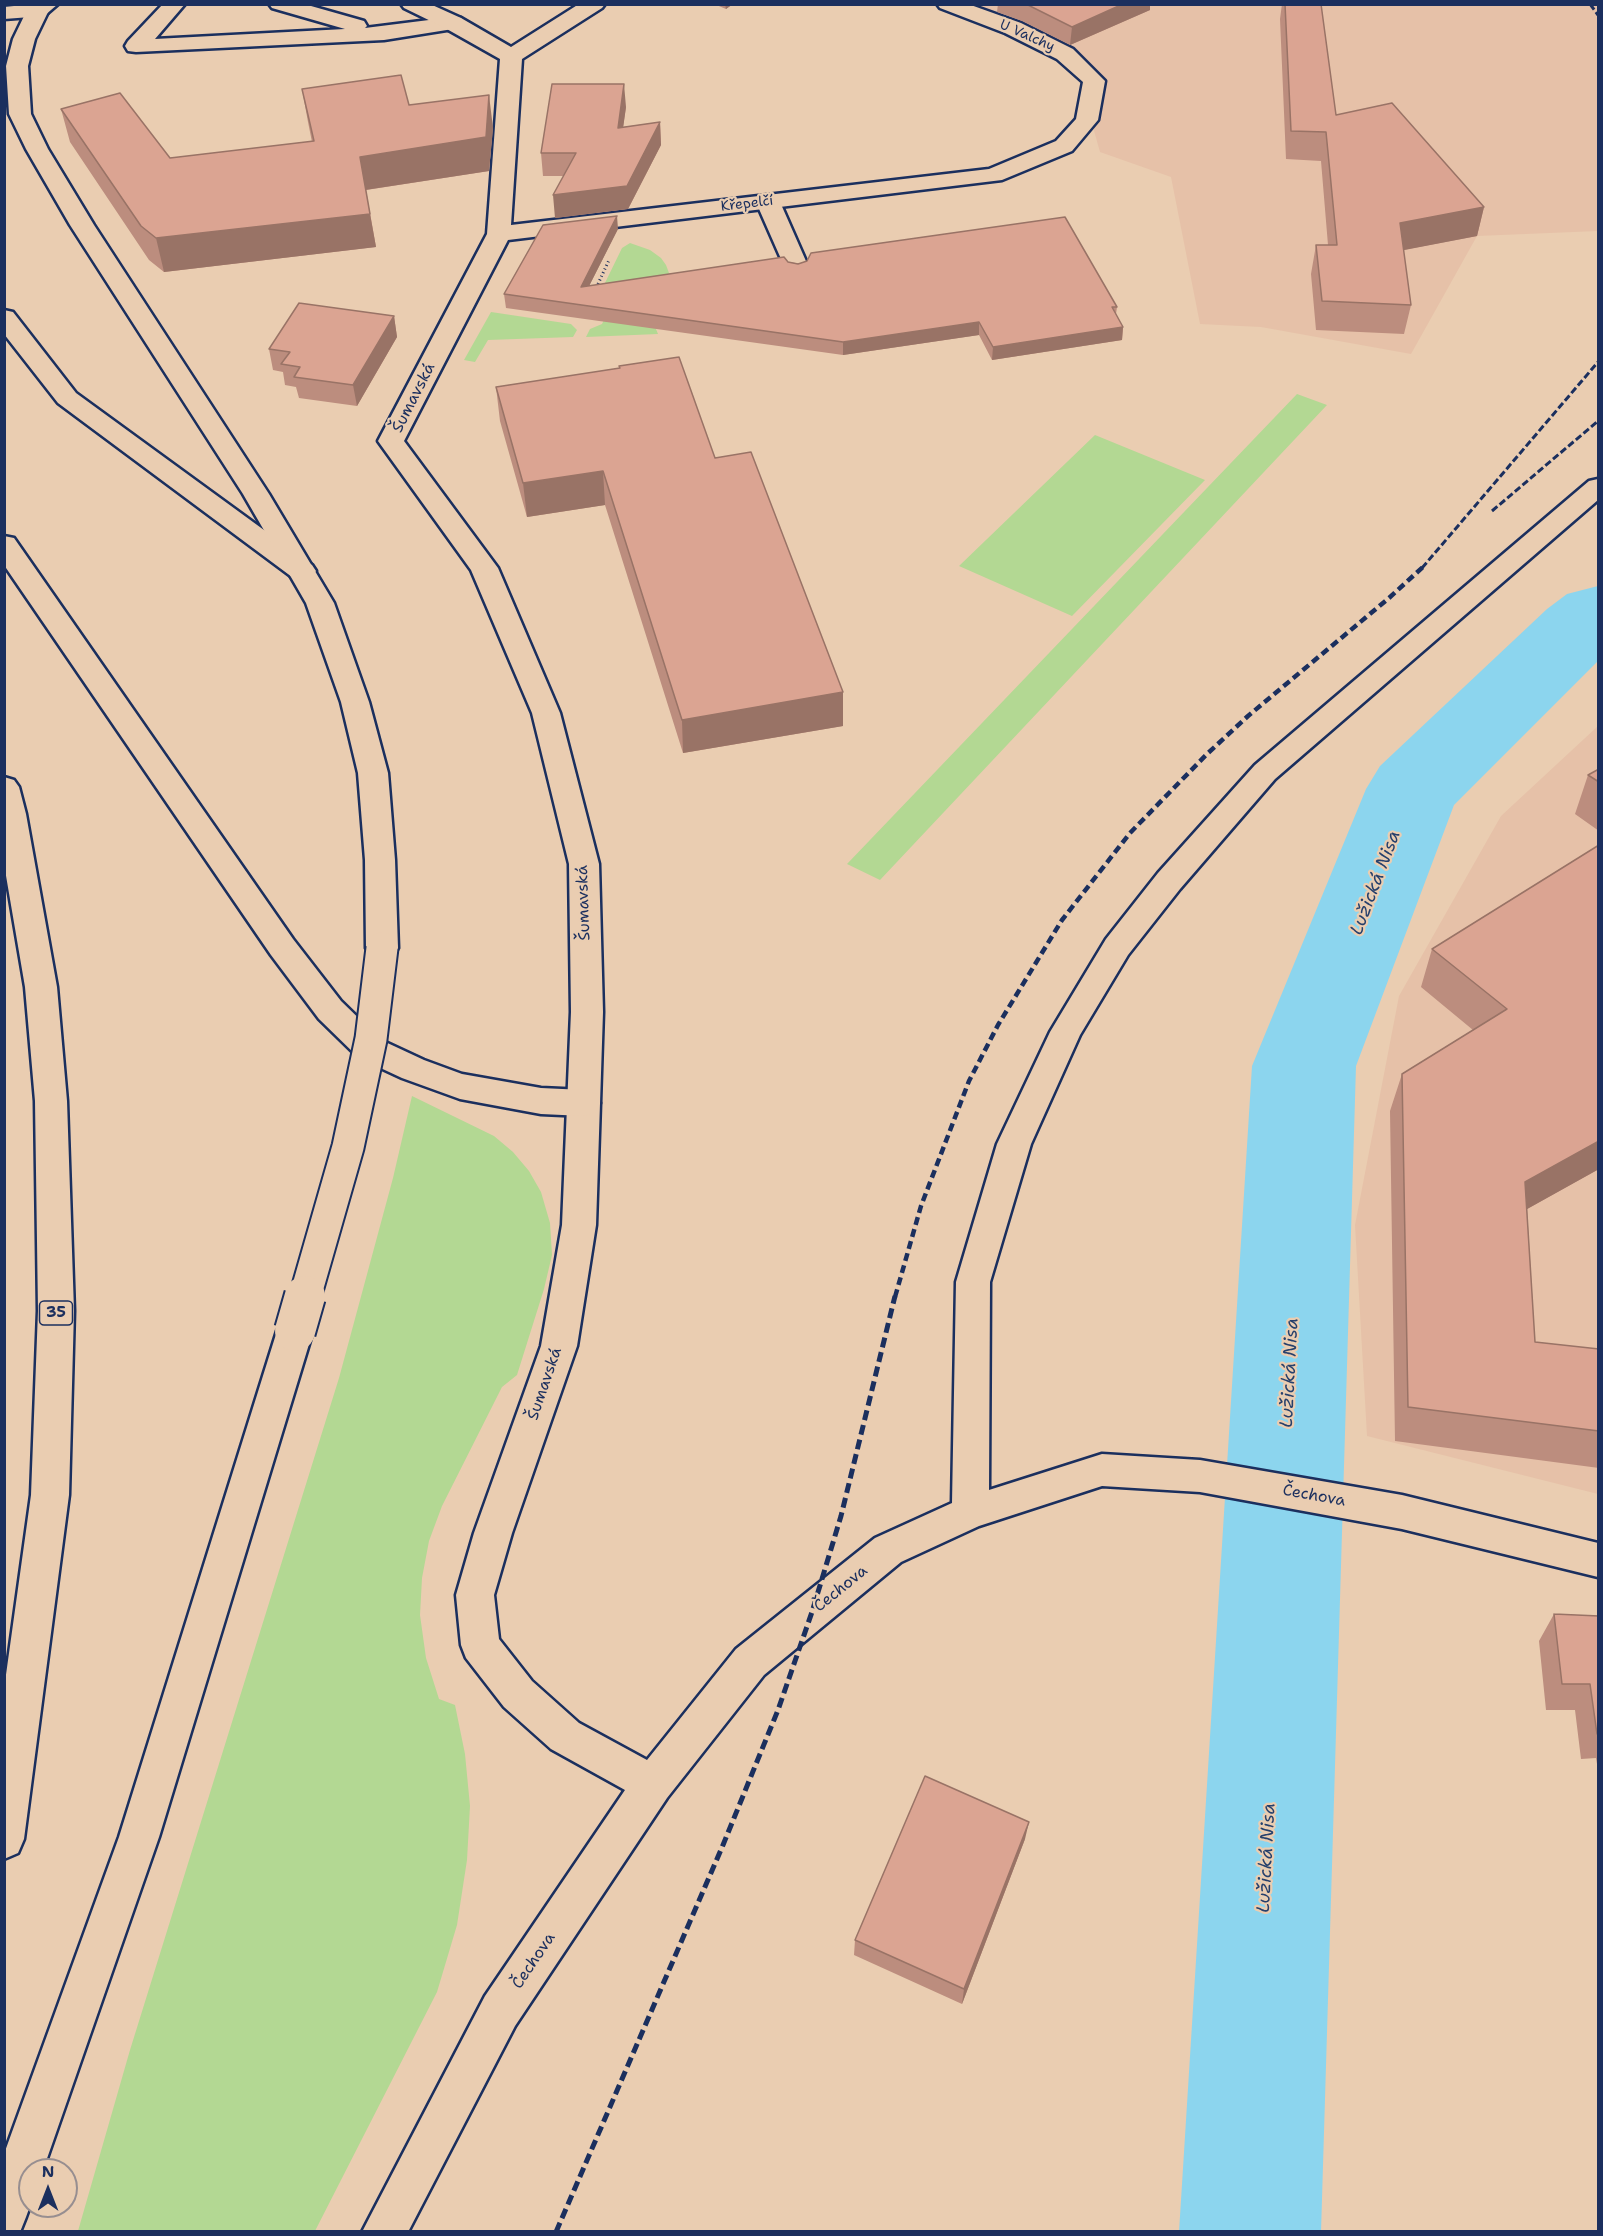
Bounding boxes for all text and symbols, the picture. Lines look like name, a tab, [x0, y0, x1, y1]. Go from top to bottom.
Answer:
street label: U Valchy	[997, 16, 1057, 56]
street label: Křepelčí	[720, 192, 774, 216]
street label: Šumavská	[388, 360, 440, 436]
water label: Lužická Nisa	[1346, 828, 1406, 938]
street label: Šumavská	[573, 865, 595, 941]
road number: 35	[40, 1301, 72, 1325]
water label: Lužická Nisa	[1276, 1318, 1304, 1428]
street label: Šumavská	[524, 1345, 566, 1423]
street label: Čechova	[1281, 1481, 1347, 1511]
street label: Čechova	[810, 1562, 872, 1616]
water label: Lužická Nisa	[1253, 1803, 1281, 1913]
street label: Čechova	[508, 1929, 560, 1993]
north arrow	[18, 2158, 78, 2218]
text: N	[42, 2161, 54, 2182]

